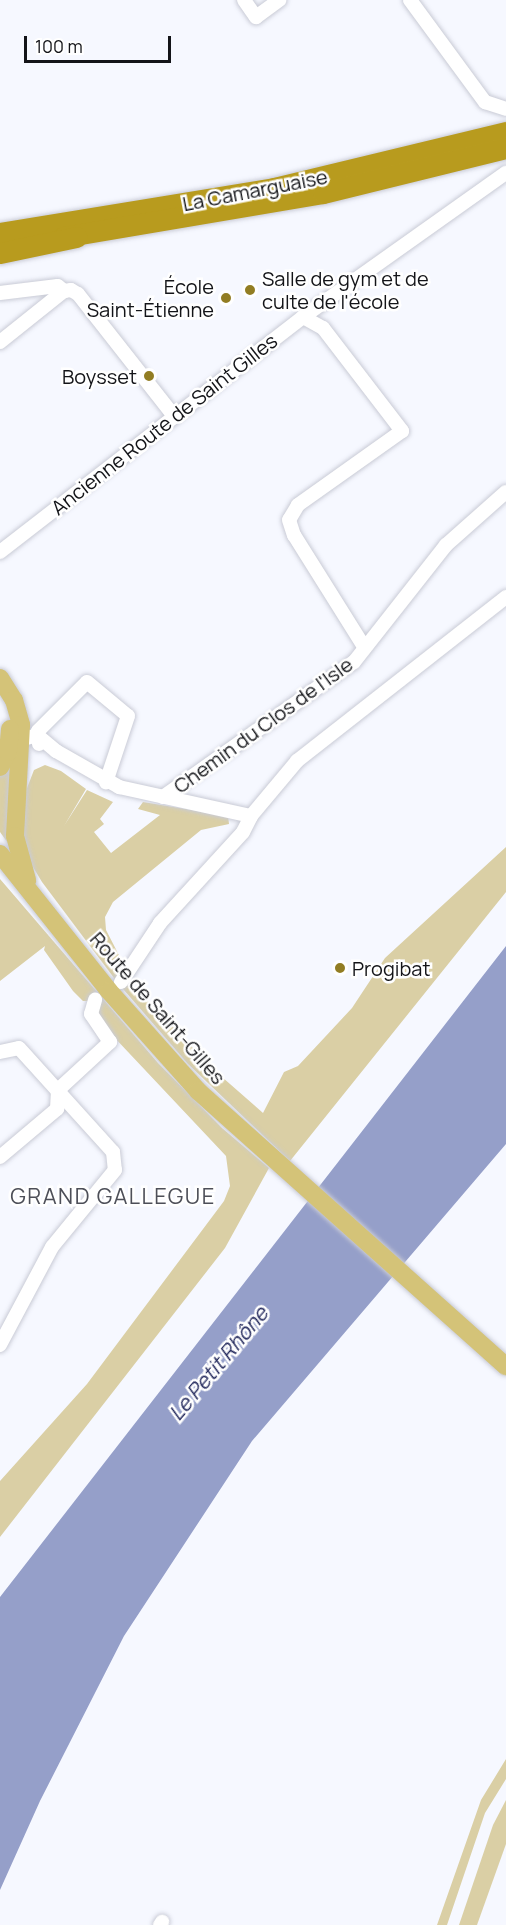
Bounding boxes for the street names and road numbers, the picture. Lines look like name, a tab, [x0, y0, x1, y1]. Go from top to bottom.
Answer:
street label: La Camarguaise	[180, 164, 330, 216]
street label: Ancienne Route de Saint Gilles	[46, 328, 282, 520]
street label: Chemin du Clos de l'Isle	[169, 652, 357, 798]
street label: Route de Saint-Gilles	[85, 927, 231, 1089]

